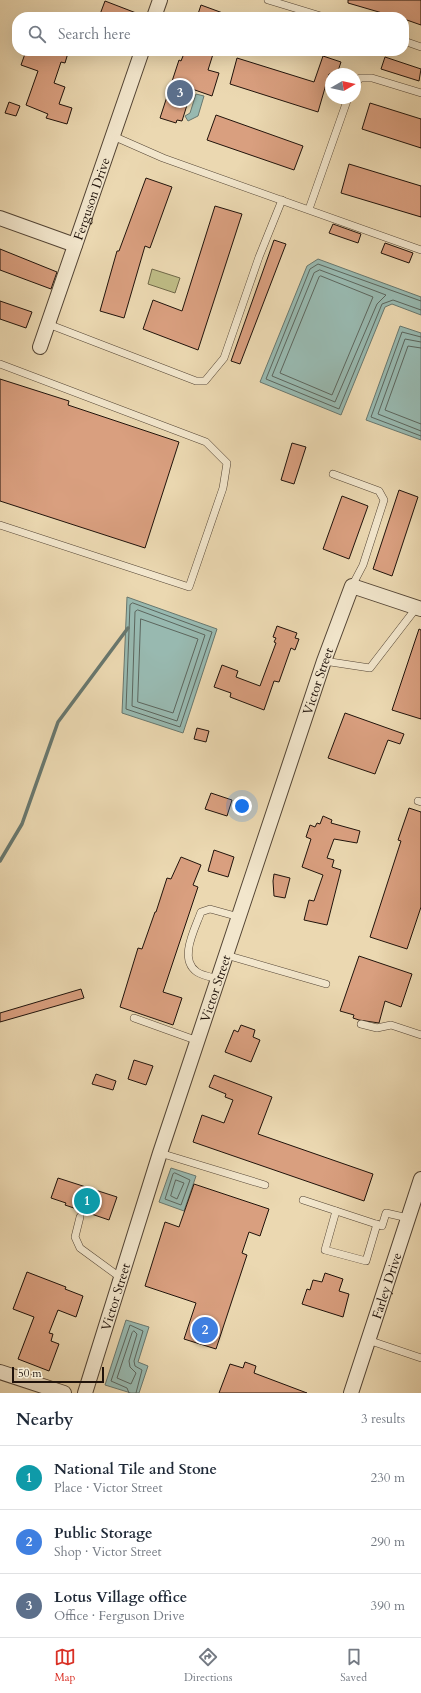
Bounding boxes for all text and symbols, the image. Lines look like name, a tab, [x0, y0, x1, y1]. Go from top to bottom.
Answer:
search box	[12, 12, 409, 56]
icon: search	[26, 23, 48, 45]
text: Search here	[58, 24, 131, 44]
north arrow	[325, 68, 361, 104]
pin: 3	[167, 78, 193, 108]
street label: Ferguson Drive	[70, 155, 115, 243]
street label: Victor Street	[299, 645, 338, 717]
your location	[232, 796, 252, 816]
street label: Victor Street	[196, 953, 235, 1025]
pin: 1	[74, 1186, 100, 1216]
street label: Farley Drive	[368, 1250, 406, 1321]
street label: Victor Street	[97, 1261, 135, 1333]
pin: 2	[192, 1315, 218, 1345]
scale bar	[12, 1365, 104, 1384]
text: 50 m	[18, 1366, 42, 1381]
text: Nearby	[16, 1408, 73, 1431]
text: 3 results	[361, 1410, 405, 1428]
text: National Tile and Stone	[54, 1459, 217, 1479]
text: 1	[26, 1469, 32, 1487]
text: 230 m	[371, 1469, 405, 1487]
text: Place · Victor Street	[54, 1479, 163, 1497]
text: Public Storage	[54, 1523, 153, 1543]
text: 2	[26, 1533, 32, 1551]
text: 290 m	[371, 1533, 405, 1551]
text: Shop · Victor Street	[54, 1543, 162, 1561]
text: Lotus Village office	[54, 1587, 187, 1607]
text: 3	[26, 1597, 32, 1615]
text: 390 m	[371, 1597, 405, 1615]
text: Office · Ferguson Drive	[54, 1607, 185, 1625]
tab: Map	[54, 1646, 76, 1685]
tab: Directions	[184, 1646, 232, 1685]
tab: Saved	[340, 1646, 367, 1685]

